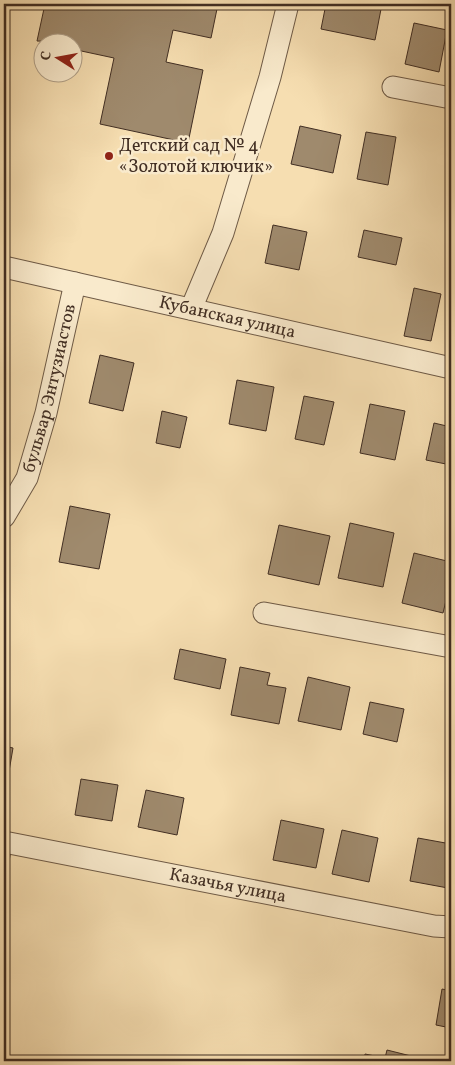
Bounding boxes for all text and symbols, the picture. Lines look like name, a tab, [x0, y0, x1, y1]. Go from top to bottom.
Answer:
north arrow	[32, 32, 82, 82]
text: С	[37, 50, 57, 62]
place label: Детский сад № 4 «Золотой ключик»	[119, 134, 273, 180]
marker: Детский сад № 4 «Золотой ключик»	[103, 150, 115, 162]
street label: Кубанская улица	[157, 290, 298, 345]
street label: бульвар Энтузиастов	[17, 301, 82, 476]
street label: Казачья улица	[167, 862, 288, 909]

